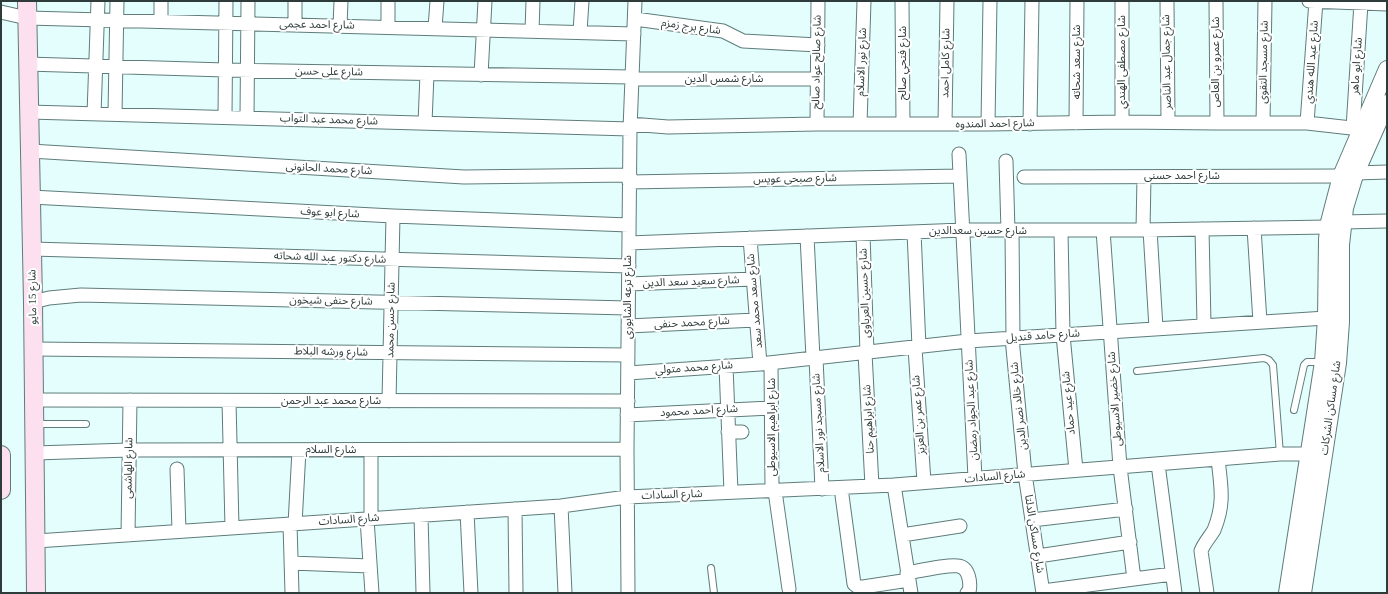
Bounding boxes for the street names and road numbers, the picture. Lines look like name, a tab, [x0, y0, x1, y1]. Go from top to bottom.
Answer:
street label: شارع جمال عبد الناصر	[1160, 14, 1174, 110]
street label: شارع صالح عواد صالح	[810, 15, 824, 109]
street label: شارع مصطفى الهندي	[1115, 15, 1129, 109]
street label: شارع برج زمزم	[660, 16, 722, 38]
street label: شارع عمرو بن العاص	[1209, 17, 1223, 107]
street label: شارع احمد عجمى	[279, 18, 355, 32]
street label: شارع مسجد التقوى	[1257, 20, 1271, 104]
street label: شارع عبد الله هندي	[1303, 20, 1321, 104]
street label: شارع سعد شحاته	[1070, 25, 1084, 99]
street label: شارع فتحي صالح	[896, 26, 910, 100]
street label: شارع نور الاسلام	[854, 27, 870, 97]
street label: شارع كامل احمد	[939, 28, 953, 98]
street label: شارع ابو ماهر	[1348, 37, 1366, 95]
street label: شارع على حسن	[295, 65, 363, 79]
street label: شارع شمس الدين	[685, 72, 763, 86]
street label: شارع محمد عبد التواب	[280, 112, 378, 128]
street label: شارع احمد المندوه	[955, 117, 1035, 131]
street label: شارع محمد الحانونى	[285, 160, 373, 178]
street label: شارع احمد حسنى	[1144, 169, 1220, 183]
street label: شارع صبحى عويس	[753, 172, 837, 186]
street label: شارع ابو عوف	[300, 205, 360, 221]
street label: شارع حسين سعدالدين	[929, 224, 1027, 238]
street label: شارع حسين العرباوى	[857, 248, 873, 338]
street label: شارع دكتور عبد الله شحاته	[274, 249, 386, 267]
street label: شارع سعد محمد سعد	[744, 253, 766, 349]
street label: شارع ترعه الشابورى	[621, 255, 635, 339]
street label: شارع 15 مايو	[26, 269, 40, 325]
street label: شارع سعيد سعد الدين	[642, 274, 740, 290]
street label: شارع حسن محمد	[384, 282, 398, 358]
street label: شارع حنفى شيخون	[289, 294, 373, 308]
street label: شارع محمد حنفى	[654, 314, 730, 332]
street label: شارع حامد قنديل	[1006, 327, 1080, 345]
street label: شارع ورشه البلاط	[294, 345, 368, 359]
street label: شارع خضير الاسيوطى	[1105, 351, 1125, 447]
street label: شارع محمد متولي	[655, 359, 733, 377]
street label: شارع عبد الجواد رمضان	[963, 359, 981, 461]
street label: شارع مساكن الشركات	[1318, 360, 1344, 456]
street label: شارع خالد نصر الدين	[1008, 361, 1030, 451]
street label: شارع عيد حماد	[1060, 371, 1078, 435]
street label: شارع مسجد نور الاسلام	[810, 373, 828, 473]
street label: شارع عمر بن العزيز	[910, 375, 928, 455]
street label: شارع ابراهيم الاسيوطى	[765, 378, 779, 476]
street label: شارع ابراهيم حنا	[861, 384, 877, 454]
street label: شارع محمد عبد الرحمن	[281, 394, 381, 408]
street label: شارع احمد محمود	[660, 402, 738, 420]
street label: شارع الهاشمى	[122, 437, 136, 499]
street label: شارع السلام	[306, 443, 356, 457]
street label: شارع السادات	[964, 468, 1026, 486]
street label: شارع السادات	[641, 487, 703, 503]
street label: شارع مساكن الدلتا	[1021, 494, 1047, 574]
street label: شارع السادات	[318, 511, 380, 529]

